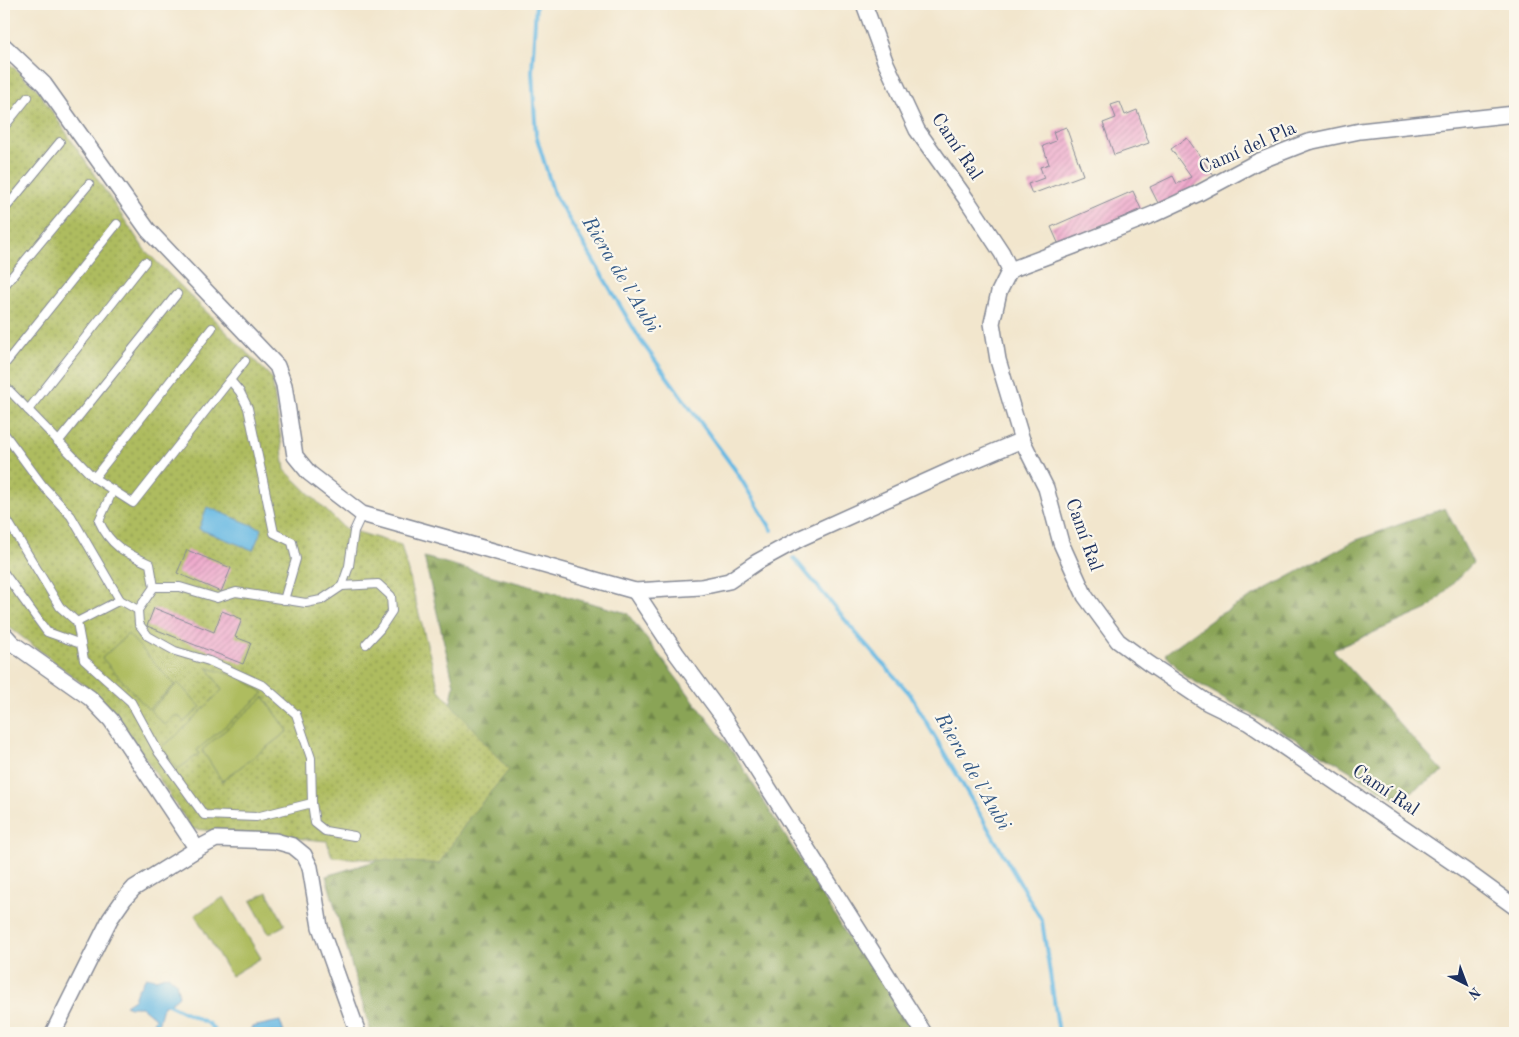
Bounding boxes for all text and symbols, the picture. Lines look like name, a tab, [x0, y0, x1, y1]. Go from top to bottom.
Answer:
street label: Camí Ral	[927, 110, 985, 184]
street label: Camí del Pla	[1197, 119, 1300, 179]
water label: Riera de l'Aubi	[577, 213, 663, 337]
street label: Camí Ral	[1061, 496, 1105, 574]
water label: Riera de l'Aubi	[930, 709, 1014, 834]
street label: Camí Ral	[1348, 762, 1422, 820]
north arrow	[1442, 960, 1492, 1010]
text: N	[1465, 984, 1483, 1002]

